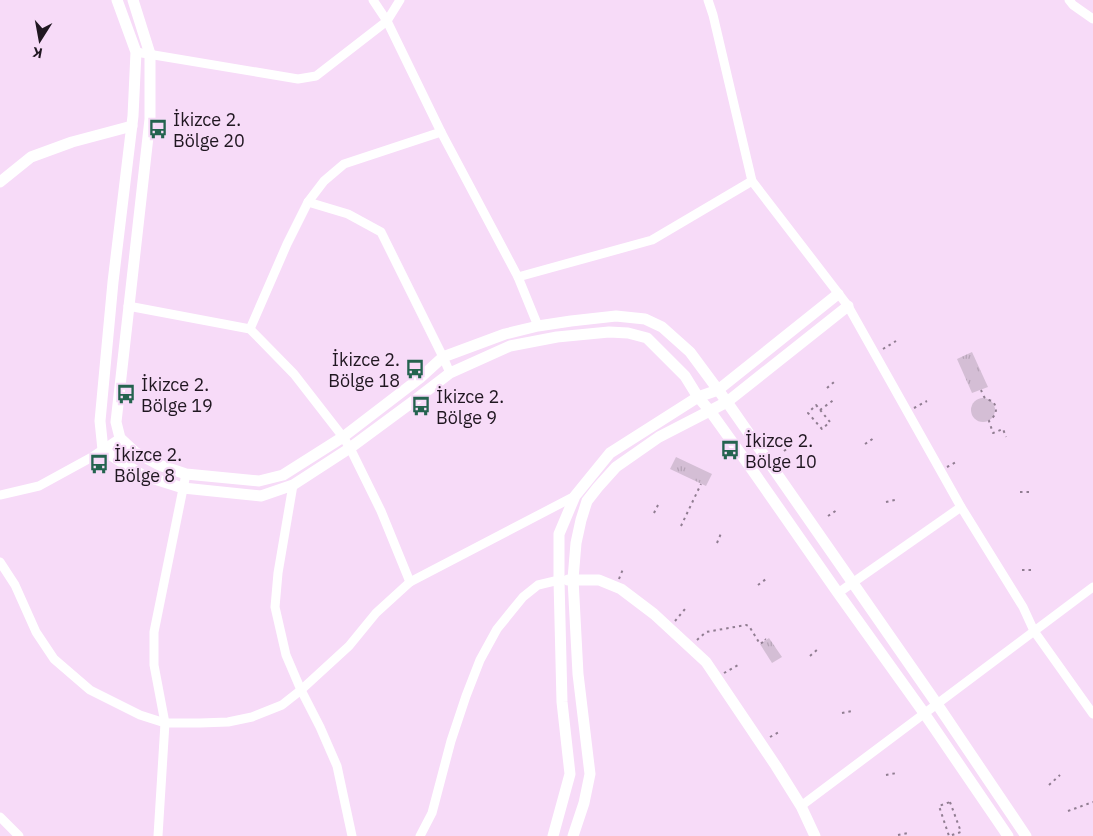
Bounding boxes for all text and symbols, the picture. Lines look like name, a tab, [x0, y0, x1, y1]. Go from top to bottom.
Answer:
north arrow	[15, 15, 65, 65]
text: K	[31, 43, 44, 63]
place label: İkizce 2. Bölge 20	[173, 108, 245, 152]
bus stop icon: İkizce 2. Bölge 20	[147, 118, 169, 140]
place label: İkizce 2. Bölge 18	[328, 348, 400, 392]
bus stop icon: İkizce 2. Bölge 18	[404, 358, 426, 380]
place label: İkizce 2. Bölge 19	[141, 373, 213, 417]
bus stop icon: İkizce 2. Bölge 19	[115, 383, 137, 405]
place label: İkizce 2. Bölge 9	[436, 385, 504, 429]
bus stop icon: İkizce 2. Bölge 9	[410, 395, 432, 417]
place label: İkizce 2. Bölge 10	[745, 429, 817, 473]
bus stop icon: İkizce 2. Bölge 10	[719, 439, 741, 461]
place label: İkizce 2. Bölge 8	[114, 443, 182, 487]
bus stop icon: İkizce 2. Bölge 8	[88, 453, 110, 475]

